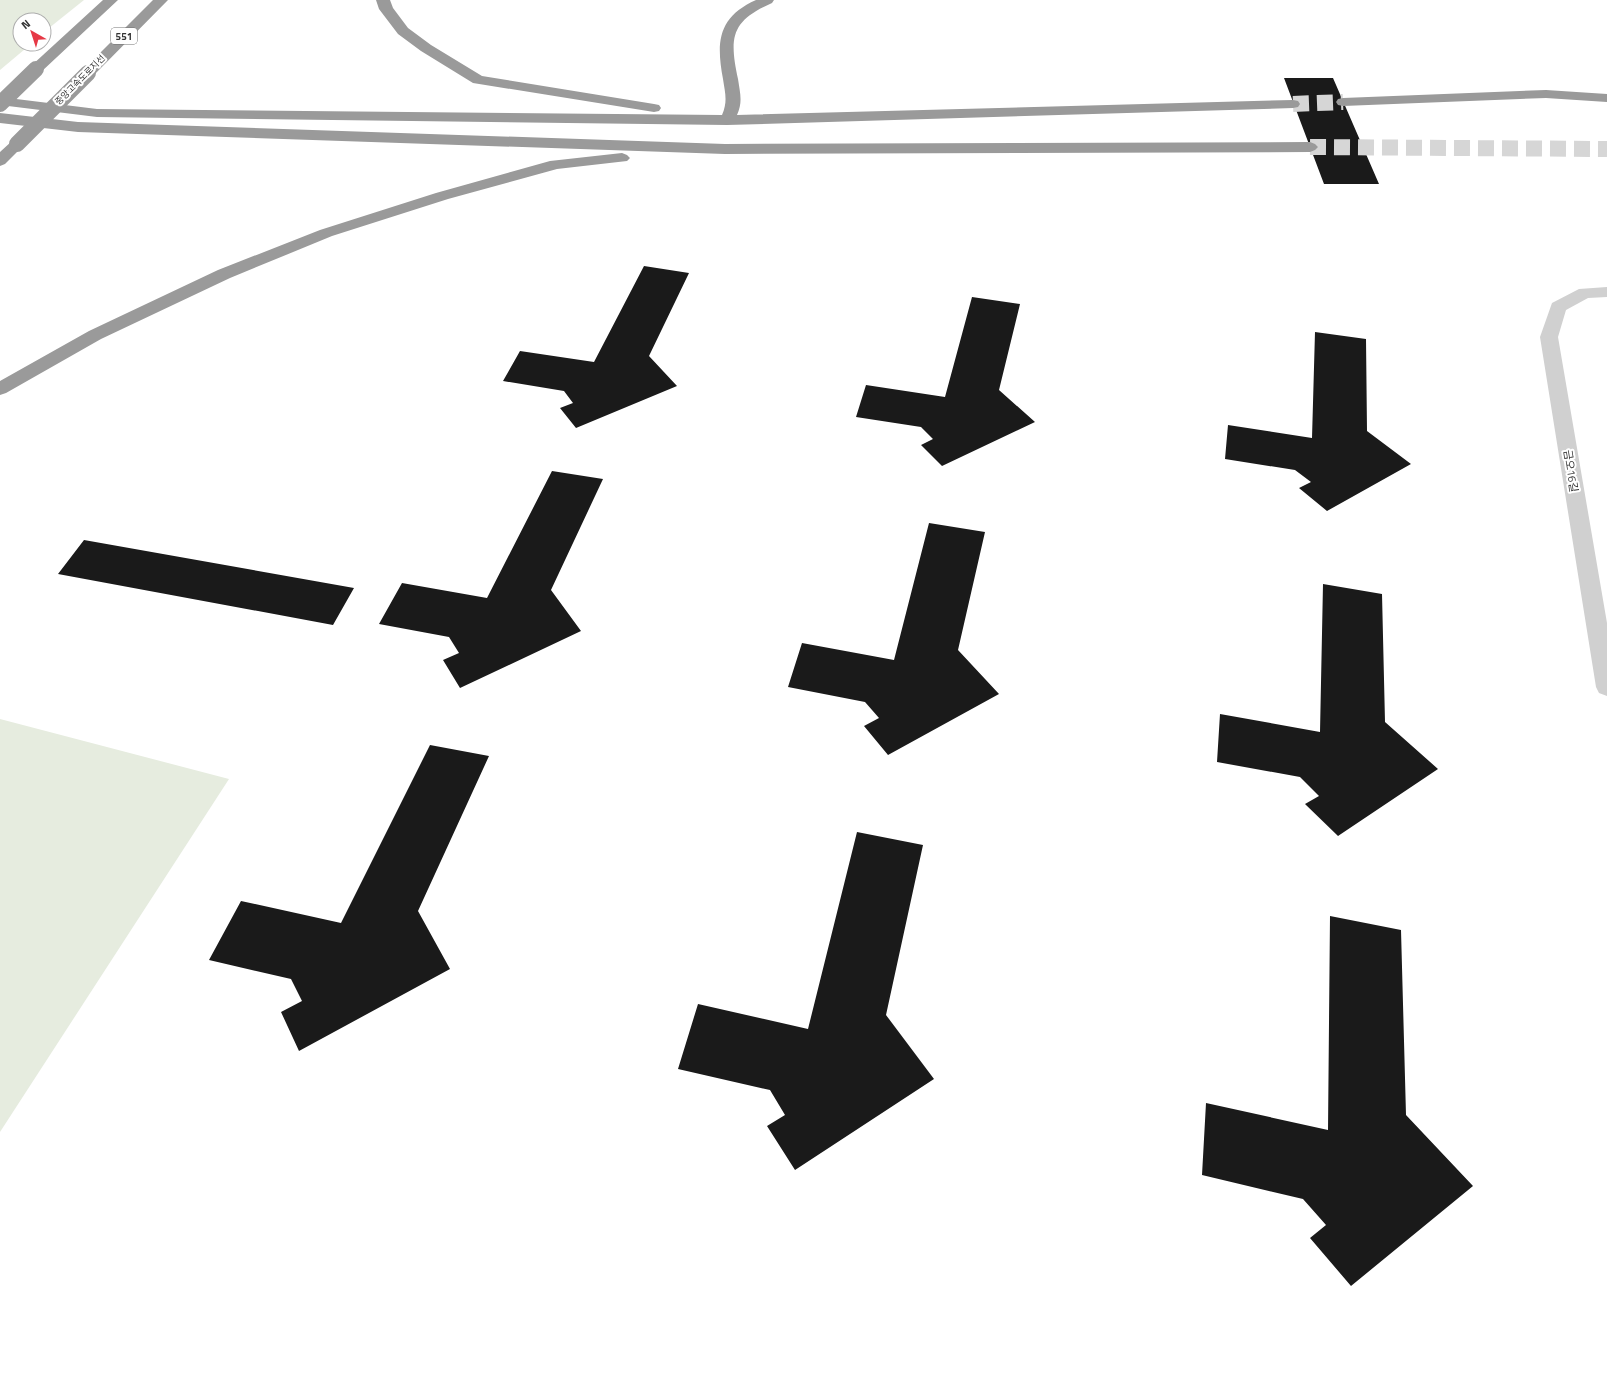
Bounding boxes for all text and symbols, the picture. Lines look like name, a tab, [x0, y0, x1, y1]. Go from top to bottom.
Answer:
north arrow	[12, 12, 52, 52]
text: N	[18, 16, 34, 33]
road number: 551	[111, 28, 137, 44]
street label: 중앙고속도로지선	[52, 52, 108, 108]
street label: 금오16길	[1560, 449, 1582, 493]

